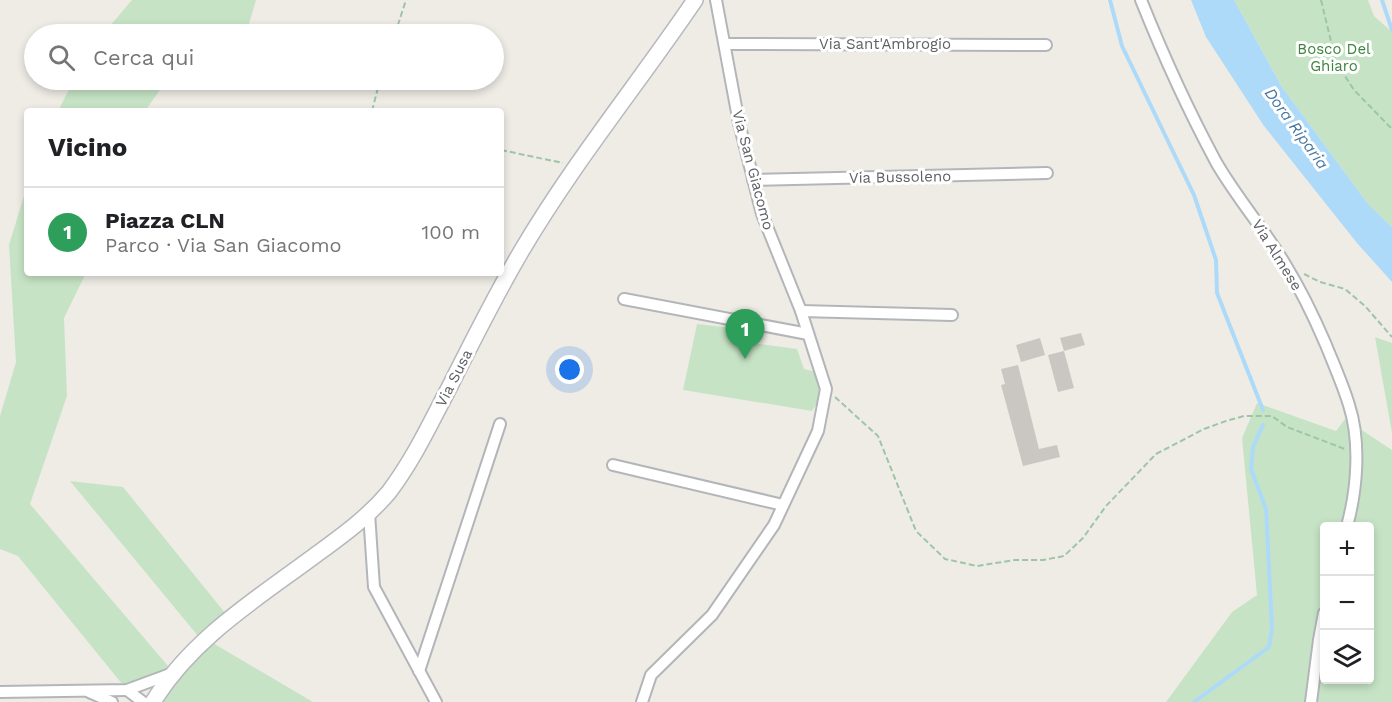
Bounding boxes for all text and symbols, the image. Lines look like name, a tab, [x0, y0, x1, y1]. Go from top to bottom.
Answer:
search box	[24, 24, 504, 90]
street label: Via Sant'Ambrogio	[819, 35, 951, 53]
park label: Bosco Del Ghiaro	[1297, 40, 1371, 75]
icon: search	[45, 41, 78, 74]
text: Cerca qui	[93, 45, 194, 70]
water label: Dora Riparia	[1261, 84, 1333, 173]
street label: Via San Giacomo	[728, 108, 778, 232]
text: Vicino	[48, 132, 127, 162]
street label: Via Bussoleno	[849, 167, 951, 187]
text: Piazza CLN	[105, 208, 225, 233]
street label: Via Almese	[1248, 216, 1306, 294]
text: 1	[63, 220, 72, 244]
text: 100 m	[421, 220, 480, 244]
text: Parco · Via San Giacomo	[105, 233, 342, 257]
pin: 1	[726, 310, 764, 359]
street label: Via Susa	[432, 346, 476, 410]
your location	[555, 355, 584, 384]
map controls	[1320, 522, 1374, 684]
button: +	[1320, 522, 1374, 576]
button: −	[1320, 576, 1374, 630]
button: layers	[1320, 630, 1374, 684]

